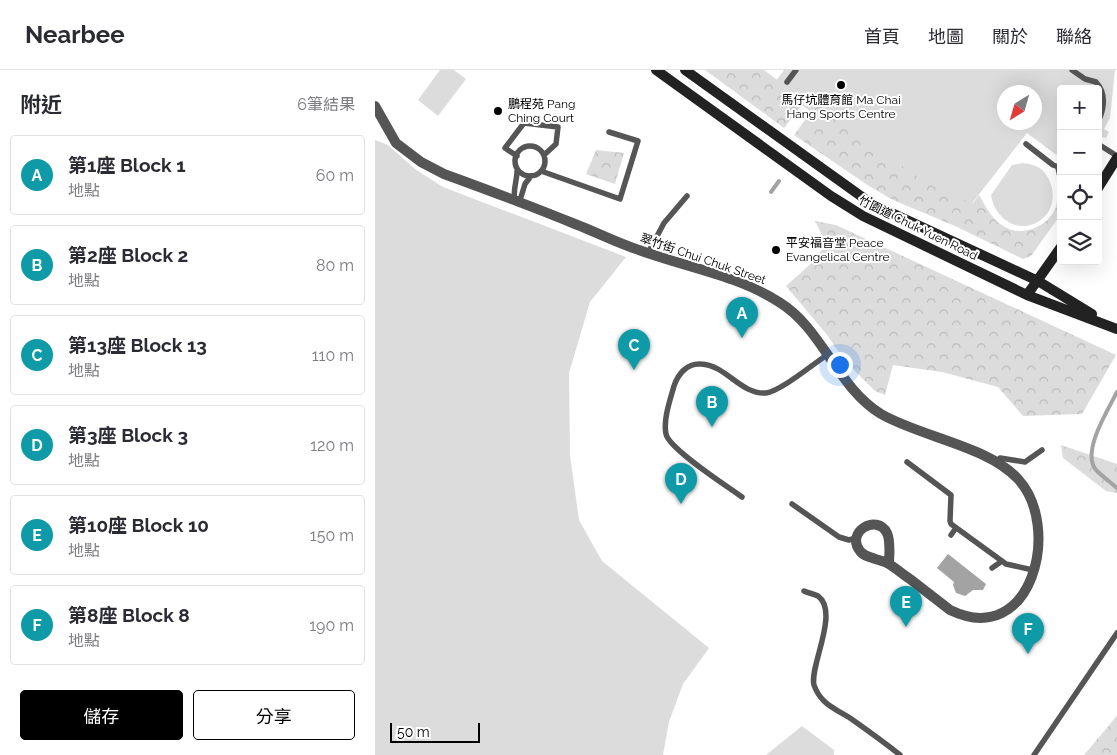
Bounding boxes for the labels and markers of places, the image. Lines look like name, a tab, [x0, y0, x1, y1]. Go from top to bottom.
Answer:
marker: 馬仔坑體育館 Ma Chai Hang Sports Centre	[835, 79, 847, 91]
place label: 馬仔坑體育館 Ma Chai Hang Sports Centre	[781, 93, 901, 121]
place label: 鵬程苑 Pang Ching Court	[508, 97, 575, 125]
marker: 鵬程苑 Pang Ching Court	[492, 105, 504, 117]
place label: 平安福音堂 Peace Evangelical Centre	[786, 236, 890, 264]
marker: 平安福音堂 Peace Evangelical Centre	[770, 244, 782, 256]
pin: A	[726, 297, 758, 338]
pin: C	[618, 329, 650, 370]
pin: B	[696, 386, 728, 427]
pin: D	[665, 463, 697, 504]
pin: E	[890, 586, 922, 627]
pin: F	[1012, 613, 1044, 654]

